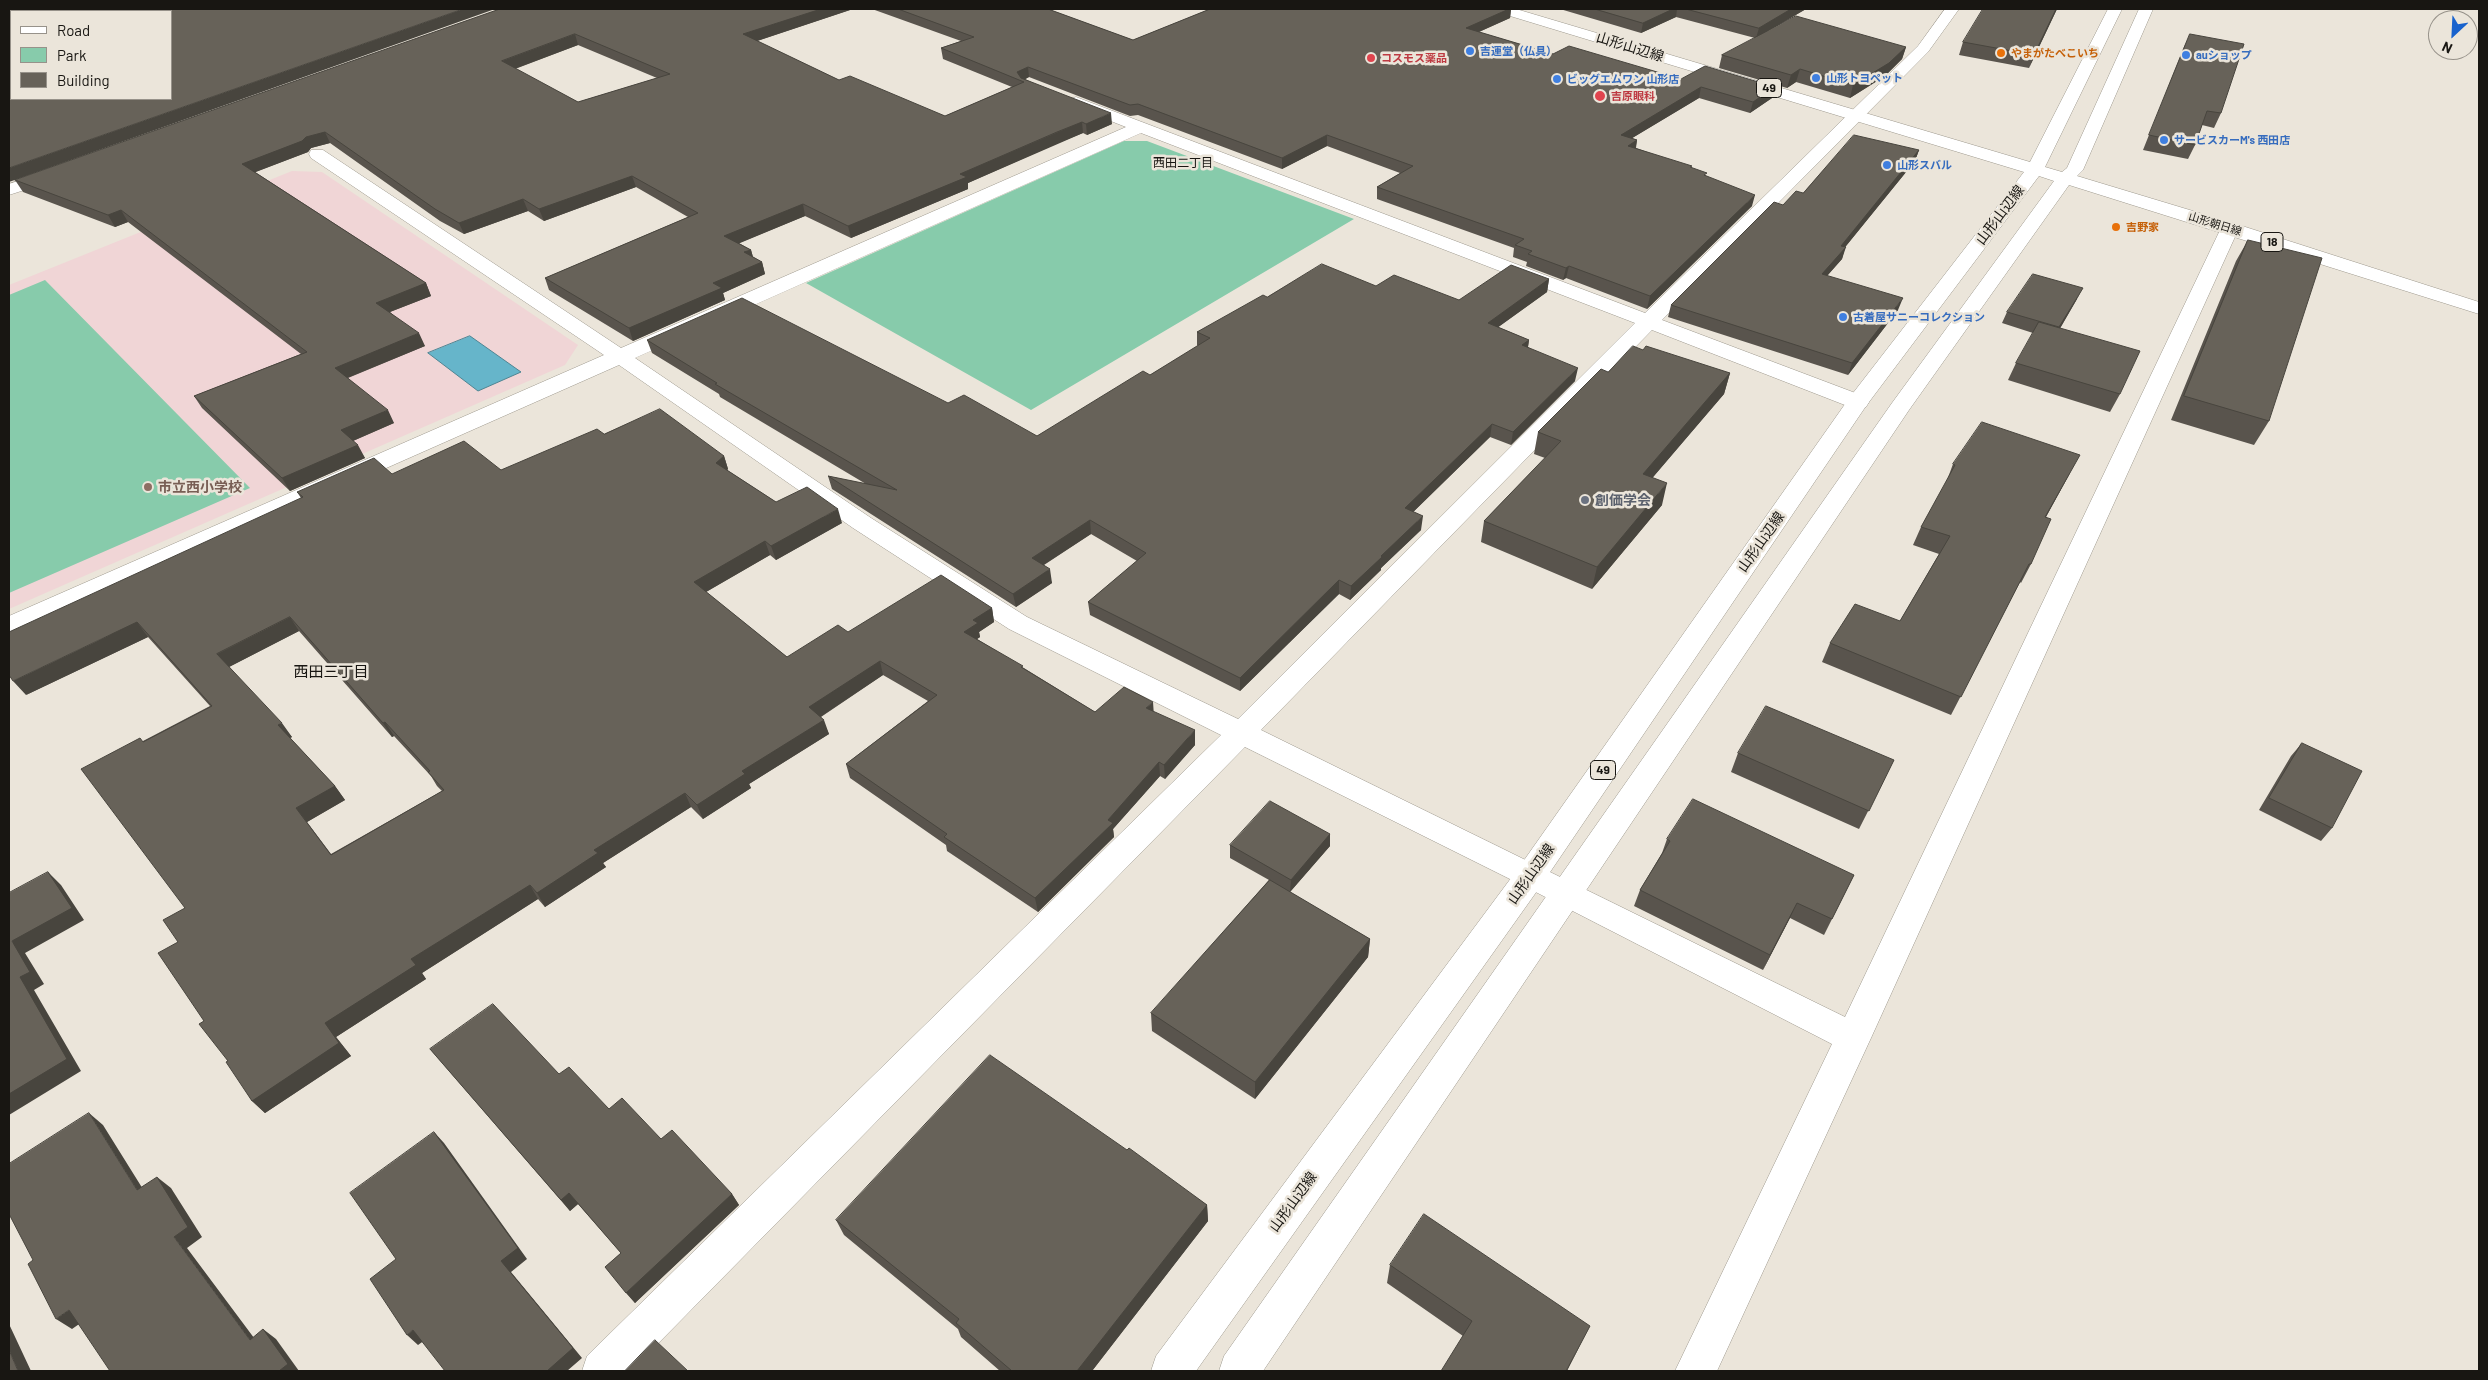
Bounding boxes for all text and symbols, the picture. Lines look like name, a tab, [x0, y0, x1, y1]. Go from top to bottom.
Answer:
legend	[10, 10, 172, 100]
north arrow	[2428, 10, 2478, 60]
text: Road	[57, 21, 90, 39]
street label: 山形山辺線	[1594, 29, 1666, 65]
text: N	[2439, 38, 2455, 58]
place label: 吉運堂（仏具）	[1480, 44, 1557, 58]
marker: 吉運堂（仏具）	[1464, 45, 1476, 57]
text: Park	[57, 46, 86, 64]
place label: やまがたべこいち	[2011, 46, 2099, 60]
marker: やまがたべこいち	[1995, 47, 2007, 59]
place label: auショップ	[2196, 48, 2252, 62]
marker: auショップ	[2180, 49, 2192, 61]
place label: コスモス薬品	[1381, 51, 1447, 65]
marker: コスモス薬品	[1365, 52, 1377, 64]
text: Building	[57, 71, 110, 89]
place label: 山形トヨペット	[1826, 71, 1903, 85]
place label: ビッグエムワン 山形店	[1567, 72, 1679, 86]
marker: 山形トヨペット	[1810, 72, 1822, 84]
marker: ビッグエムワン 山形店	[1551, 73, 1563, 85]
road number: 49	[1756, 78, 1782, 98]
marker: 吉原眼科	[1593, 89, 1607, 103]
place label: 吉原眼科	[1611, 89, 1655, 103]
place label: サービスカーM's 西田店	[2174, 133, 2290, 147]
marker: サービスカーM's 西田店	[2158, 134, 2170, 146]
district label: 西田二丁目	[1153, 156, 1213, 170]
place label: 山形スバル	[1897, 158, 1952, 172]
marker: 山形スバル	[1881, 159, 1893, 171]
street label: 山形山辺線	[1972, 182, 2028, 248]
street label: 山形朝日線	[2187, 210, 2243, 238]
place label: 吉野家	[2126, 220, 2159, 234]
marker: 吉野家	[2110, 221, 2122, 233]
road number: 18	[2261, 232, 2283, 252]
place label: 古着屋サニーコレクション	[1853, 310, 1985, 324]
marker: 古着屋サニーコレクション	[1837, 311, 1849, 323]
place label: 市立西小学校	[158, 479, 242, 495]
marker: 市立西小学校	[142, 481, 154, 493]
place label: 創価学会	[1595, 492, 1651, 508]
marker: 創価学会	[1579, 494, 1591, 506]
street label: 山形山辺線	[1734, 509, 1788, 575]
district label: 西田三丁目	[294, 663, 368, 681]
road number: 49	[1590, 760, 1616, 780]
street label: 山形山辺線	[1504, 841, 1558, 907]
street label: 山形山辺線	[1266, 1169, 1320, 1235]

